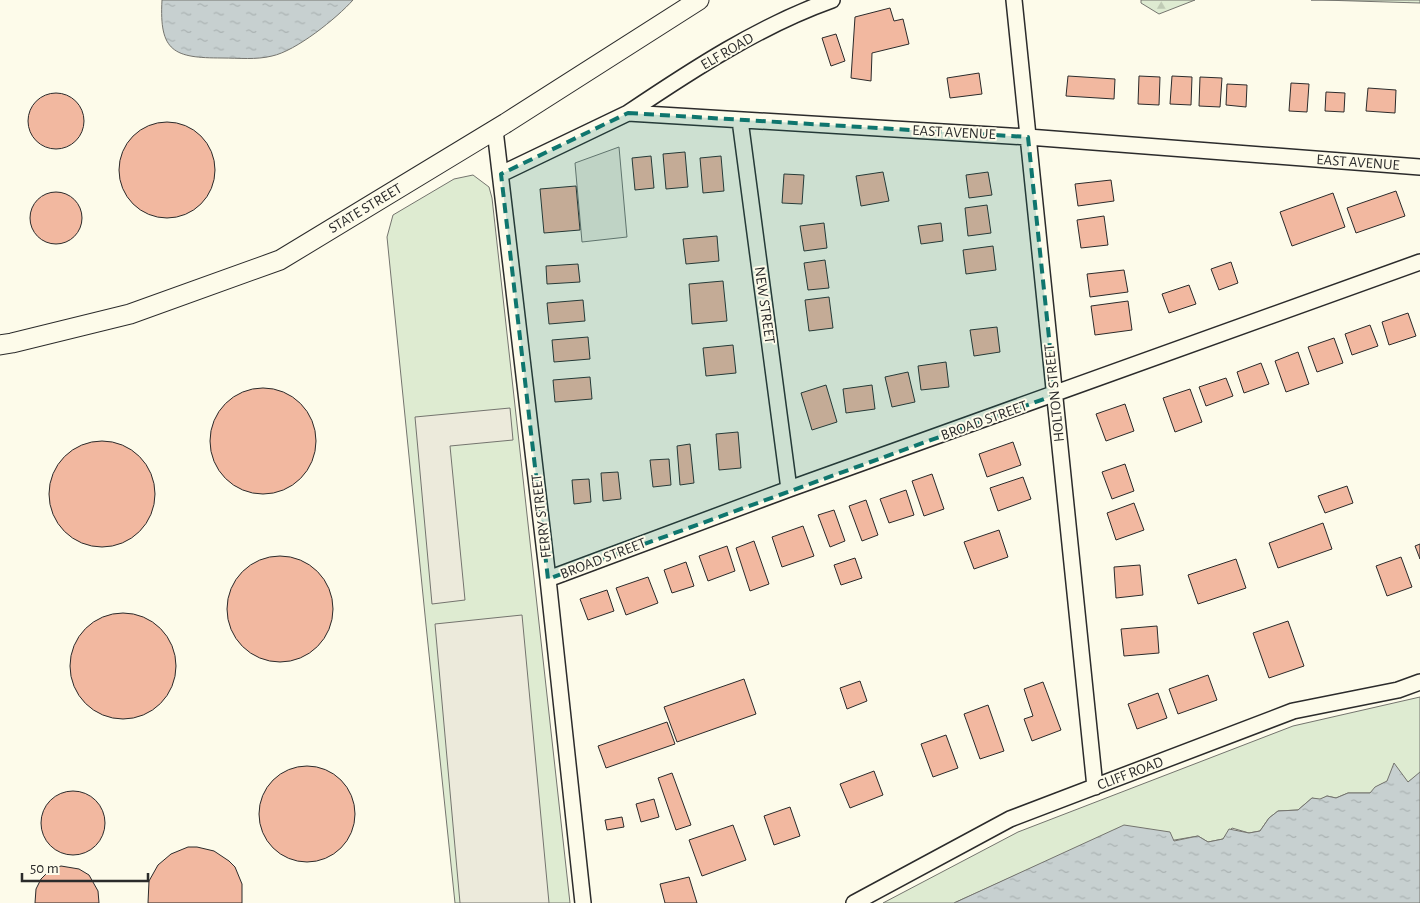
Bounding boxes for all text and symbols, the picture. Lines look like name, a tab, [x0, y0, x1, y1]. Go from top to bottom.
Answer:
street label: ELF ROAD	[698, 30, 757, 73]
street label: EAST AVENUE	[912, 123, 996, 142]
street label: EAST AVENUE	[1316, 152, 1400, 173]
street label: STATE STREET	[326, 180, 405, 236]
street label: NEW STREET	[752, 266, 777, 345]
street label: HOLTON STREET	[1042, 343, 1067, 443]
street label: BROAD STREET	[939, 398, 1030, 443]
street label: FERRY STREET	[529, 472, 554, 559]
street label: BROAD STREET	[558, 535, 649, 582]
street label: CLIFF ROAD	[1095, 754, 1166, 793]
scale bar	[22, 850, 149, 882]
text: 50 m	[30, 861, 59, 876]

